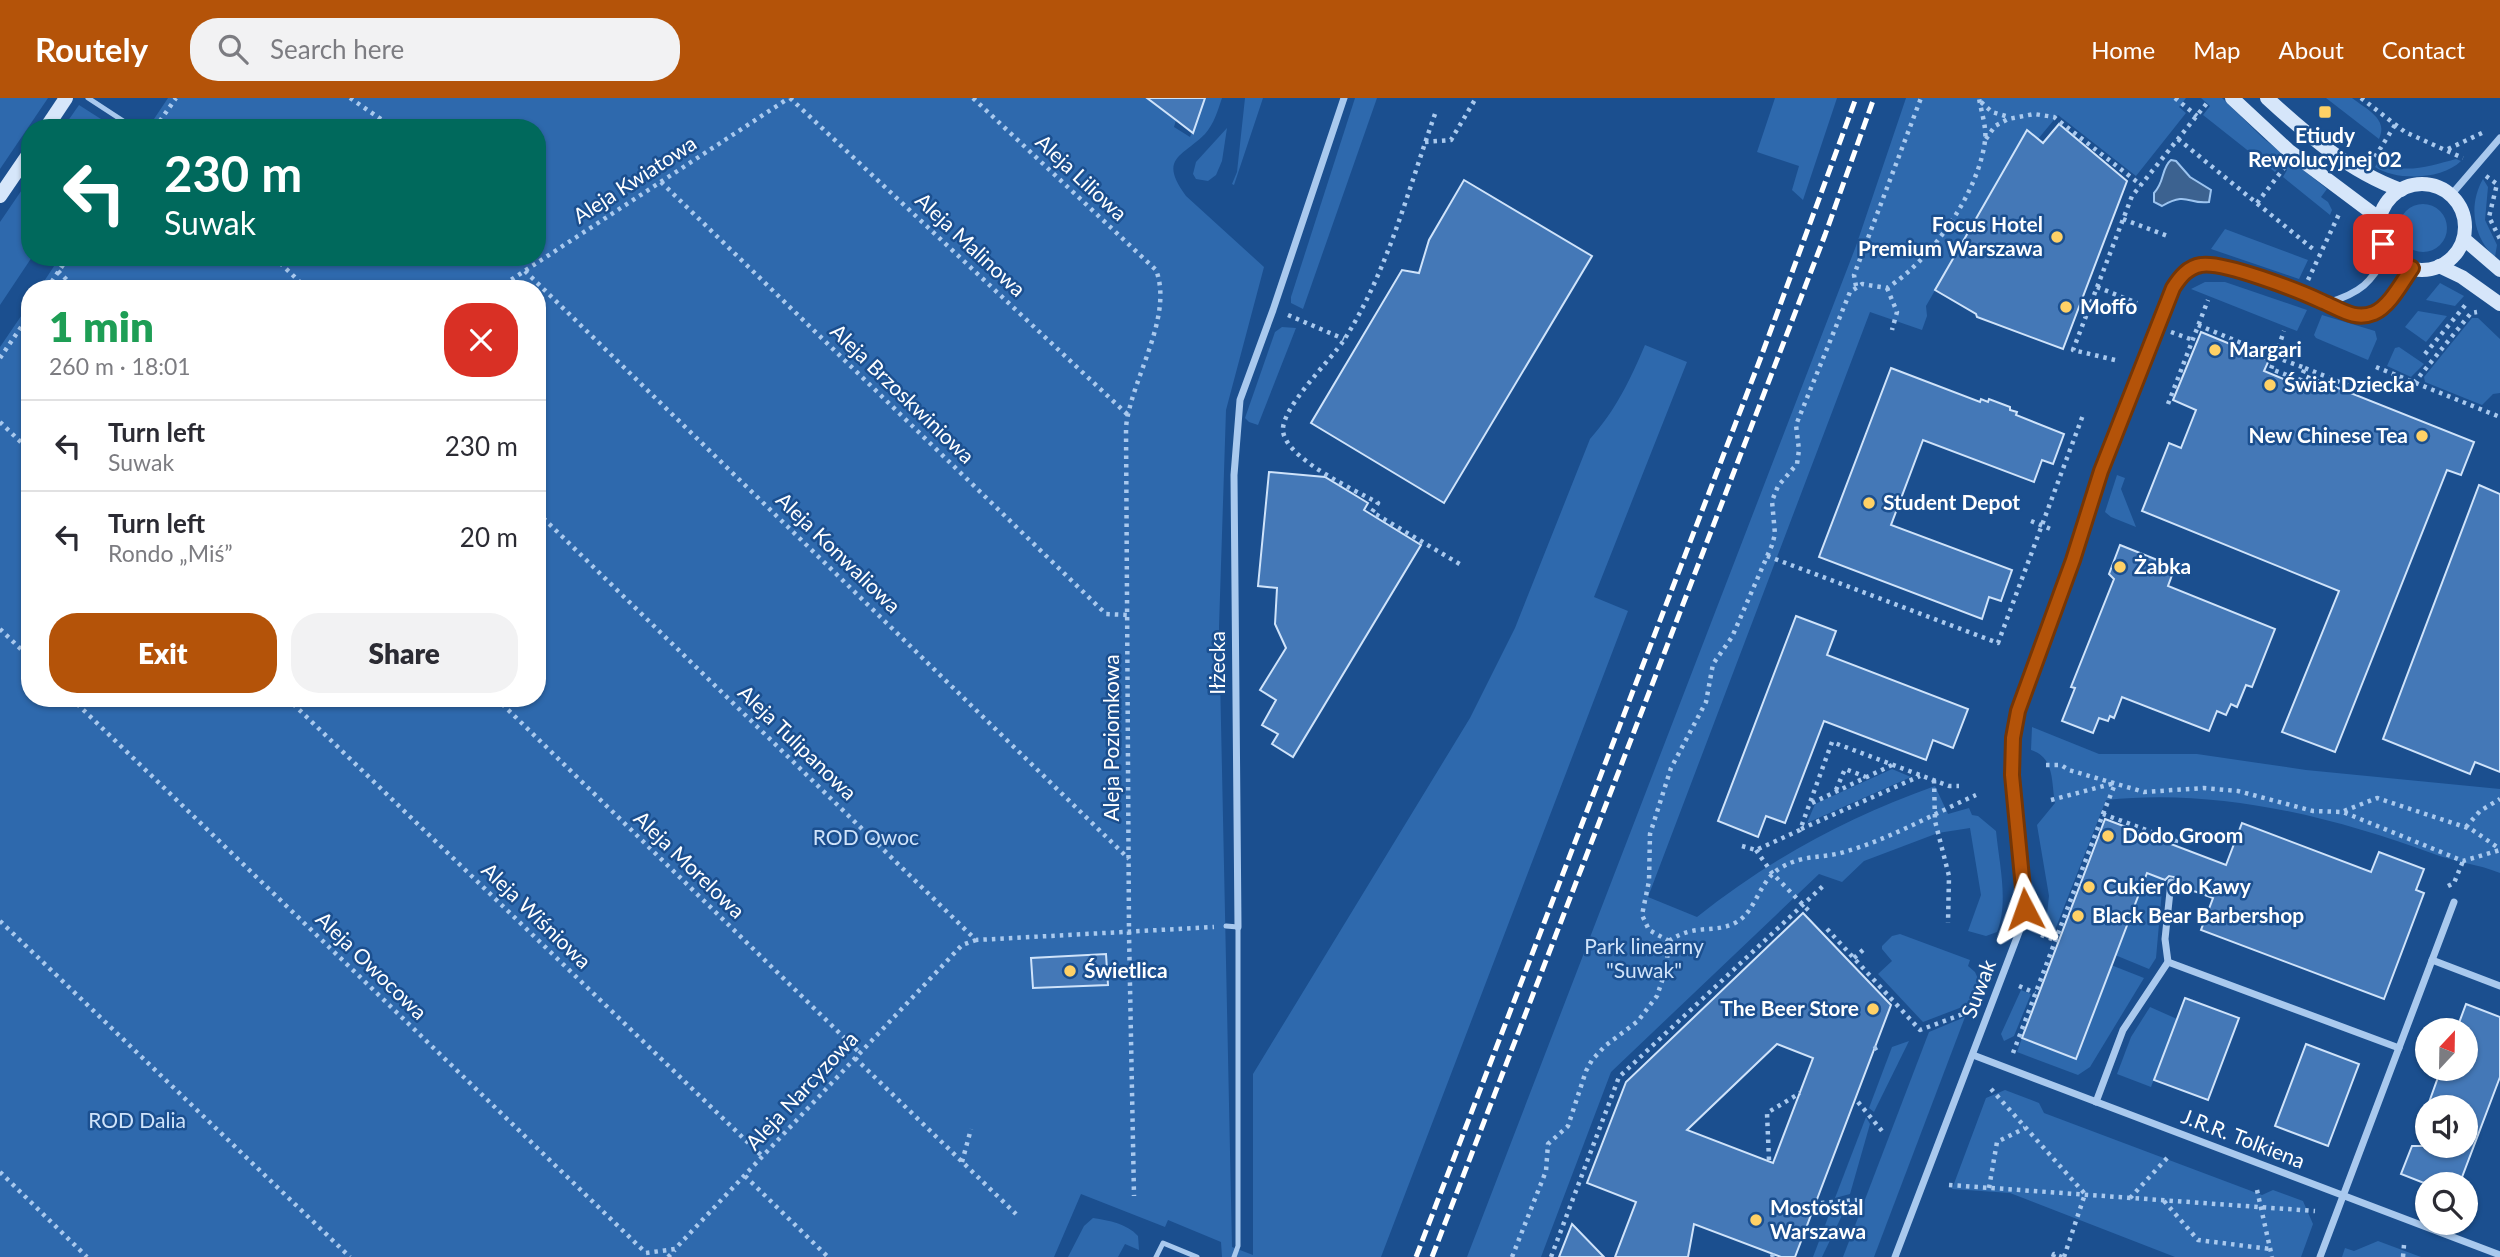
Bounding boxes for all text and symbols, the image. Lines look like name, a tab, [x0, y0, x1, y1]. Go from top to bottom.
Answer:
search box	[190, 18, 680, 81]
text: Routely	[35, 29, 148, 69]
icon: search	[214, 30, 252, 68]
text: Search here	[270, 33, 404, 65]
text: Home	[2091, 35, 2155, 64]
text: Map	[2193, 35, 2241, 64]
text: About	[2279, 35, 2344, 64]
text: Contact	[2382, 35, 2465, 64]
marker: Etiudy Rewolucyjnej 02	[2317, 104, 2333, 120]
place label: Etiudy Rewolucyjnej 02	[2248, 122, 2402, 171]
street label: Aleja Liliowa	[1031, 128, 1133, 225]
street label: Aleja Kwiatowa	[568, 130, 701, 228]
text: 230 m	[164, 144, 302, 202]
icon: left	[49, 147, 140, 238]
street label: Aleja Malinowa	[911, 187, 1031, 301]
text: Suwak	[164, 203, 256, 242]
place label: Focus Hotel Premium Warszawa	[1858, 211, 2043, 260]
pin	[2353, 214, 2413, 274]
icon: arrive	[2364, 225, 2402, 263]
marker: Focus Hotel Premium Warszawa	[2049, 229, 2065, 245]
place label: Moffo	[2080, 293, 2137, 318]
marker: Moffo	[2058, 299, 2074, 315]
text: 1 min	[49, 301, 154, 351]
button: close	[444, 303, 518, 377]
street label: Aleja Brzoskwiniowa	[826, 318, 980, 468]
place label: Margari	[2229, 336, 2302, 361]
marker: Margari	[2207, 342, 2223, 358]
text: 260 m · 18:01	[49, 352, 191, 380]
place label: Świat Dziecka	[2284, 371, 2415, 396]
marker: Świat Dziecka	[2262, 377, 2278, 393]
text: Turn left	[108, 416, 205, 448]
place label: New Chinese Tea	[2249, 422, 2408, 447]
icon: left	[49, 427, 87, 465]
marker: New Chinese Tea	[2414, 428, 2430, 444]
text: 230 m	[445, 430, 518, 462]
text: Suwak	[108, 448, 174, 476]
street label: Aleja Konwaliowa	[772, 486, 906, 618]
place label: Student Depot	[1883, 489, 2020, 514]
marker: Student Depot	[1861, 495, 1877, 511]
text: Turn left	[108, 507, 205, 539]
icon: left	[49, 518, 87, 556]
text: 20 m	[460, 521, 518, 553]
text: Rondo „Miś”	[108, 539, 233, 567]
place label: Żabka	[2134, 553, 2191, 578]
marker: Żabka	[2112, 559, 2128, 575]
button: Exit	[49, 613, 277, 693]
button: Share	[291, 613, 518, 693]
street label: Iłżecka	[1204, 631, 1229, 695]
street label: Aleja Poziomkowa	[1098, 654, 1123, 822]
street label: Aleja Tulipanowa	[734, 679, 862, 805]
street label: Aleja Morelowa	[630, 805, 751, 923]
place label: Dodo Groom	[2122, 822, 2243, 847]
park label: ROD Owoc	[813, 824, 919, 849]
marker: Dodo Groom	[2100, 828, 2116, 844]
street label: Aleja Wiśniowa	[477, 857, 597, 973]
position arrow	[1988, 872, 2062, 946]
place label: Cukier do Kawy	[2103, 873, 2252, 898]
marker: Cukier do Kawy	[2081, 879, 2097, 895]
place label: Black Bear Barbershop	[2092, 902, 2304, 927]
street label: Aleja Owocowa	[311, 906, 433, 1024]
marker: Black Bear Barbershop	[2070, 908, 2086, 924]
park label: Park linearny "Suwak"	[1584, 933, 1704, 982]
street label: Suwak	[1955, 956, 2000, 1021]
place label: Świetlica	[1084, 957, 1168, 982]
marker: Świetlica	[1062, 963, 1078, 979]
place label: The Beer Store	[1720, 995, 1859, 1020]
marker: The Beer Store	[1865, 1001, 1881, 1017]
north arrow	[2415, 1018, 2478, 1082]
map controls	[2415, 1018, 2478, 1235]
street label: Aleja Narcyzowa	[740, 1025, 862, 1155]
button: sound	[2415, 1095, 2478, 1158]
street label: J.R.R. Tolkiena	[2178, 1103, 2309, 1173]
park label: ROD Dalia	[88, 1107, 186, 1132]
button: search	[2415, 1172, 2478, 1235]
place label: Mostostal Warszawa	[1770, 1194, 1866, 1243]
marker: Mostostal Warszawa	[1748, 1212, 1764, 1228]

